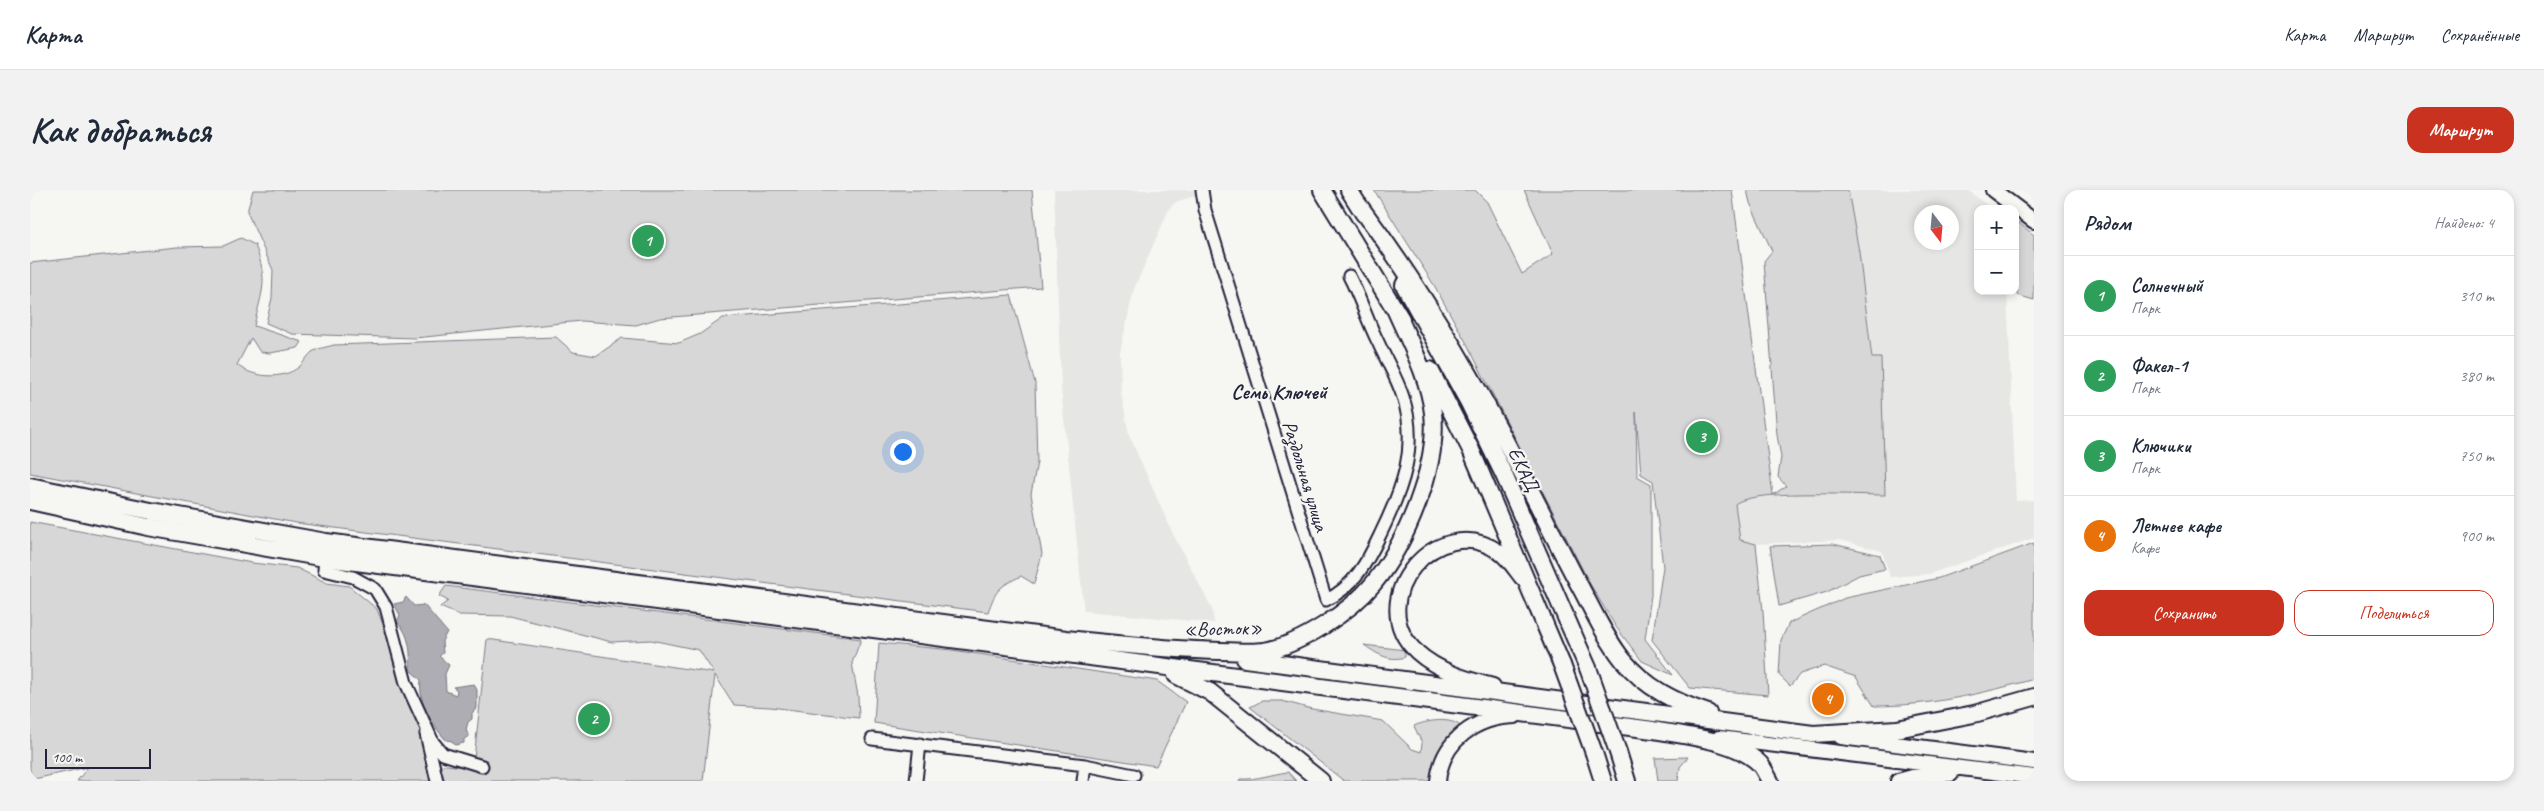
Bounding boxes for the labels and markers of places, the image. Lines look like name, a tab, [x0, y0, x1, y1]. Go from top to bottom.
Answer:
pin: 1	[632, 222, 664, 260]
pin: 3	[1686, 418, 1718, 456]
pin: 4	[1812, 680, 1844, 718]
pin: 2	[578, 700, 610, 738]

